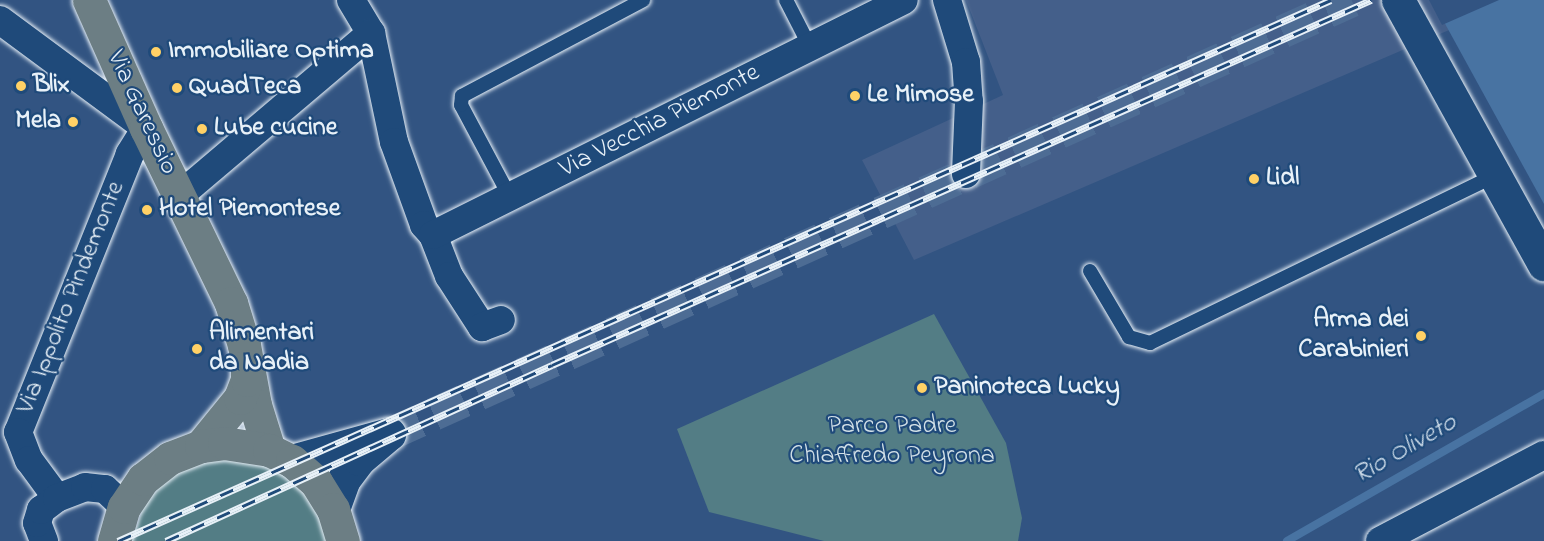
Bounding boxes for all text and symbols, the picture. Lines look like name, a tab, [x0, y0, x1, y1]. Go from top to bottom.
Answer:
place label: Immobiliare Optima	[168, 36, 374, 68]
marker: Immobiliare Optima	[149, 45, 163, 59]
street label: Via Garessio	[99, 46, 183, 180]
street label: Via Vecchia Piemonte	[555, 58, 765, 186]
place label: Blix	[33, 70, 70, 102]
place label: QuadTeca	[189, 72, 301, 104]
marker: Blix	[14, 79, 28, 93]
place label: Le Mimose	[867, 80, 974, 112]
marker: QuadTeca	[170, 81, 184, 95]
marker: Le Mimose	[848, 89, 862, 103]
place label: Mela	[15, 106, 61, 138]
place label: Lube cucine	[214, 113, 337, 145]
marker: Mela	[66, 115, 80, 129]
marker: Lube cucine	[195, 122, 209, 136]
place label: Lidl	[1266, 163, 1299, 195]
marker: Lidl	[1247, 172, 1261, 186]
street label: Via Ippolito Pindemonte	[11, 177, 133, 419]
place label: Hotel Piemontese	[159, 194, 340, 226]
marker: Hotel Piemontese	[140, 203, 154, 217]
place label: Arma dei Carabinieri	[1298, 305, 1409, 366]
place label: Alimentari da Nadia	[209, 318, 314, 380]
marker: Arma dei Carabinieri	[1414, 329, 1428, 343]
marker: Alimentari da Nadia	[190, 342, 204, 356]
place label: Paninoteca Lucky	[934, 372, 1120, 404]
marker: Paninoteca Lucky	[915, 381, 929, 395]
water label: Rio Oliveto	[1347, 406, 1463, 492]
park label: Parco Padre Chiaffredo Peyrona	[789, 411, 995, 472]

